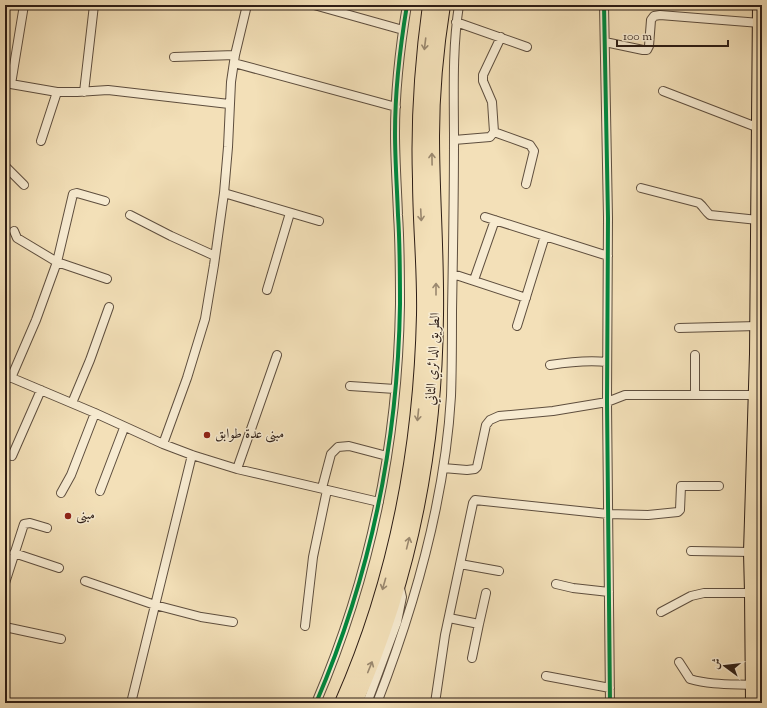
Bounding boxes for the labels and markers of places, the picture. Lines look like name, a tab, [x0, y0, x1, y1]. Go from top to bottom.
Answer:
place label: مبنى عدة طوابق	[215, 425, 284, 445]
marker: مبنى عدة طوابق	[202, 430, 212, 440]
place label: مبنى	[76, 506, 95, 526]
marker: مبنى	[63, 511, 73, 521]

